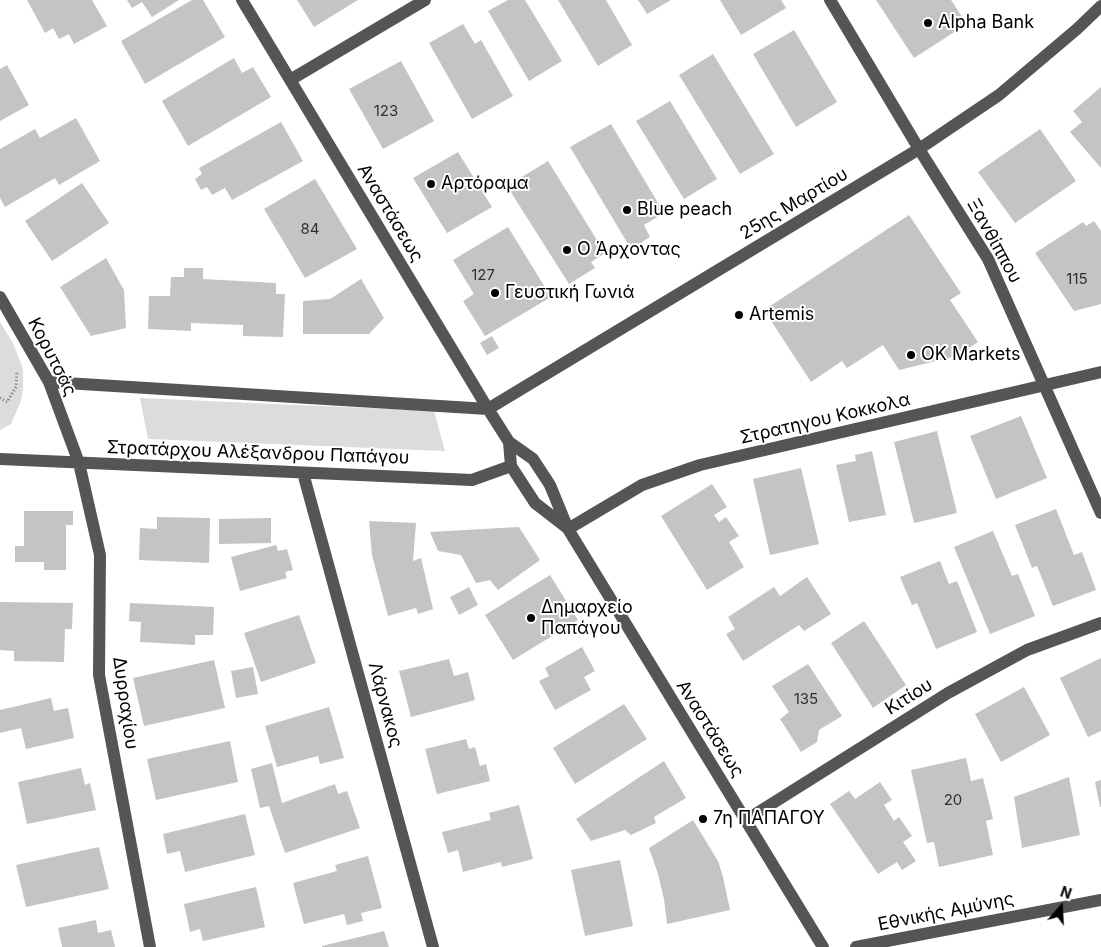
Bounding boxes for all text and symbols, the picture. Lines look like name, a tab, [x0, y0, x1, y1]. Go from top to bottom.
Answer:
place label: Alpha Bank	[938, 12, 1034, 34]
marker: Alpha Bank	[922, 17, 934, 29]
house number: 123	[374, 102, 398, 120]
street label: Αναστάσεως	[352, 160, 428, 266]
street label: 25ης Μαρτίου	[736, 163, 852, 245]
place label: Αρτόραμα	[441, 173, 529, 195]
marker: Αρτόραμα	[425, 178, 437, 190]
street label: Ξανθίππου	[962, 195, 1026, 287]
place label: Blue peach	[637, 199, 732, 221]
marker: Blue peach	[621, 204, 633, 216]
house number: 84	[301, 220, 319, 238]
place label: Ο Άρχοντας	[577, 239, 681, 261]
marker: Ο Άρχοντας	[561, 244, 573, 256]
house number: 127	[471, 266, 495, 284]
house number: 115	[1066, 270, 1088, 288]
place label: Γευστική Γωνιά	[505, 282, 634, 304]
marker: Γευστική Γωνιά	[489, 287, 501, 299]
place label: Artemis	[749, 304, 814, 326]
marker: Artemis	[733, 309, 745, 321]
street label: Κορυτσάς	[23, 314, 81, 400]
place label: OK Markets	[921, 344, 1021, 366]
marker: OK Markets	[905, 349, 917, 361]
street label: Στρατηγου Κοκκολα	[738, 389, 912, 449]
street label: Στρατάρχου Αλέξανδρου Παπάγου	[106, 437, 410, 469]
place label: Δημαρχείο Παπάγου	[541, 597, 633, 640]
marker: Δημαρχείο Παπάγου	[525, 612, 537, 624]
street label: Δυρραχίου	[108, 655, 142, 751]
street label: Λάρνακος	[363, 660, 407, 750]
street label: Κιτίου	[881, 674, 937, 720]
street label: Αναστάσεως	[672, 676, 748, 782]
house number: 135	[794, 690, 818, 708]
house number: 20	[944, 791, 962, 809]
place label: 7η ΠΑΠΑΓΟΥ	[713, 808, 825, 830]
marker: 7η ΠΑΠΑΓΟΥ	[697, 813, 709, 825]
north arrow	[1036, 882, 1086, 932]
text: N	[1058, 883, 1074, 902]
street label: Εθνικής Αμύνης	[876, 888, 1016, 936]

